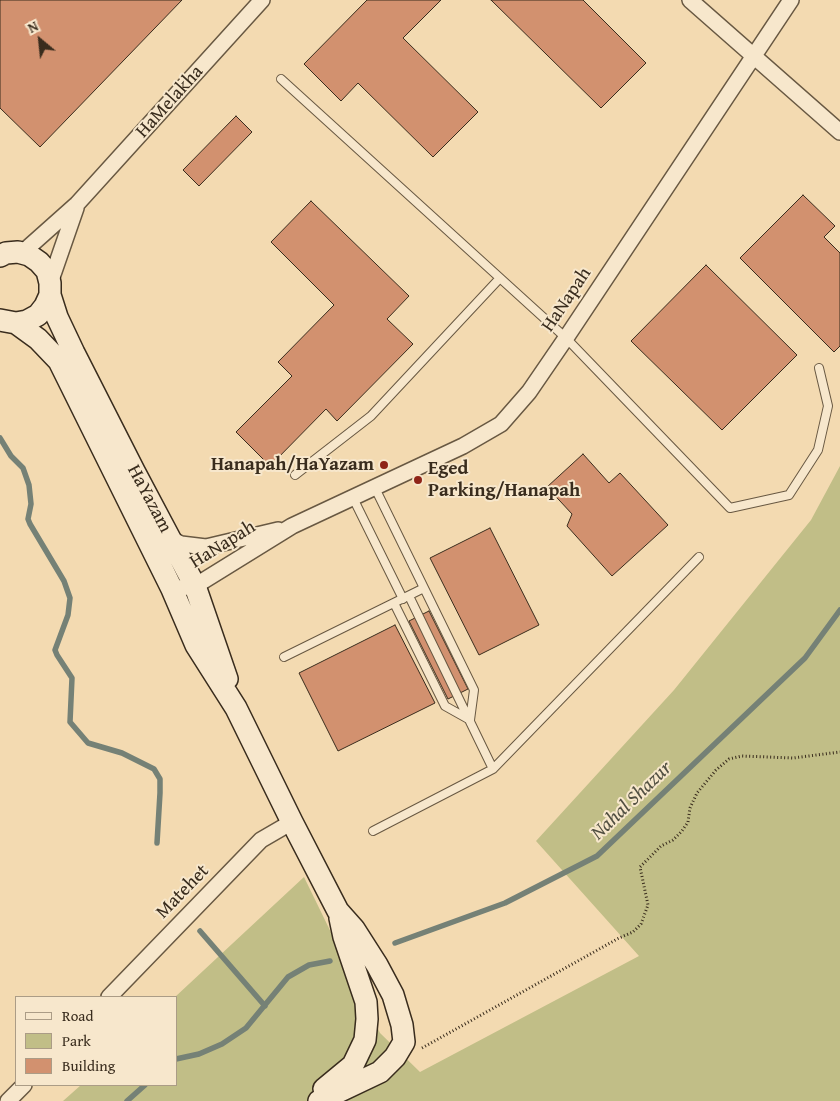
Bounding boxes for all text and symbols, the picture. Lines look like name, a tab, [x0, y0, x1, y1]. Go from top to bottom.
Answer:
north arrow	[15, 15, 65, 65]
text: N	[24, 16, 42, 38]
street label: HaMelakha	[132, 61, 208, 143]
street label: HaNapah	[537, 263, 597, 337]
place label: Hanapah/HaYazam	[211, 454, 374, 476]
place label: Eged Parking/Hanapah	[428, 458, 580, 502]
marker: Hanapah/HaYazam	[378, 459, 390, 471]
street label: HaYazam	[122, 461, 176, 537]
marker: Eged Parking/Hanapah	[412, 474, 424, 486]
street label: HaNapah	[186, 516, 260, 574]
water label: Nahal Shazur	[587, 757, 677, 845]
street label: Matehet	[152, 860, 214, 924]
legend	[15, 996, 178, 1086]
text: Road	[62, 1005, 93, 1026]
text: Park	[62, 1030, 91, 1051]
text: Building	[62, 1055, 115, 1076]

